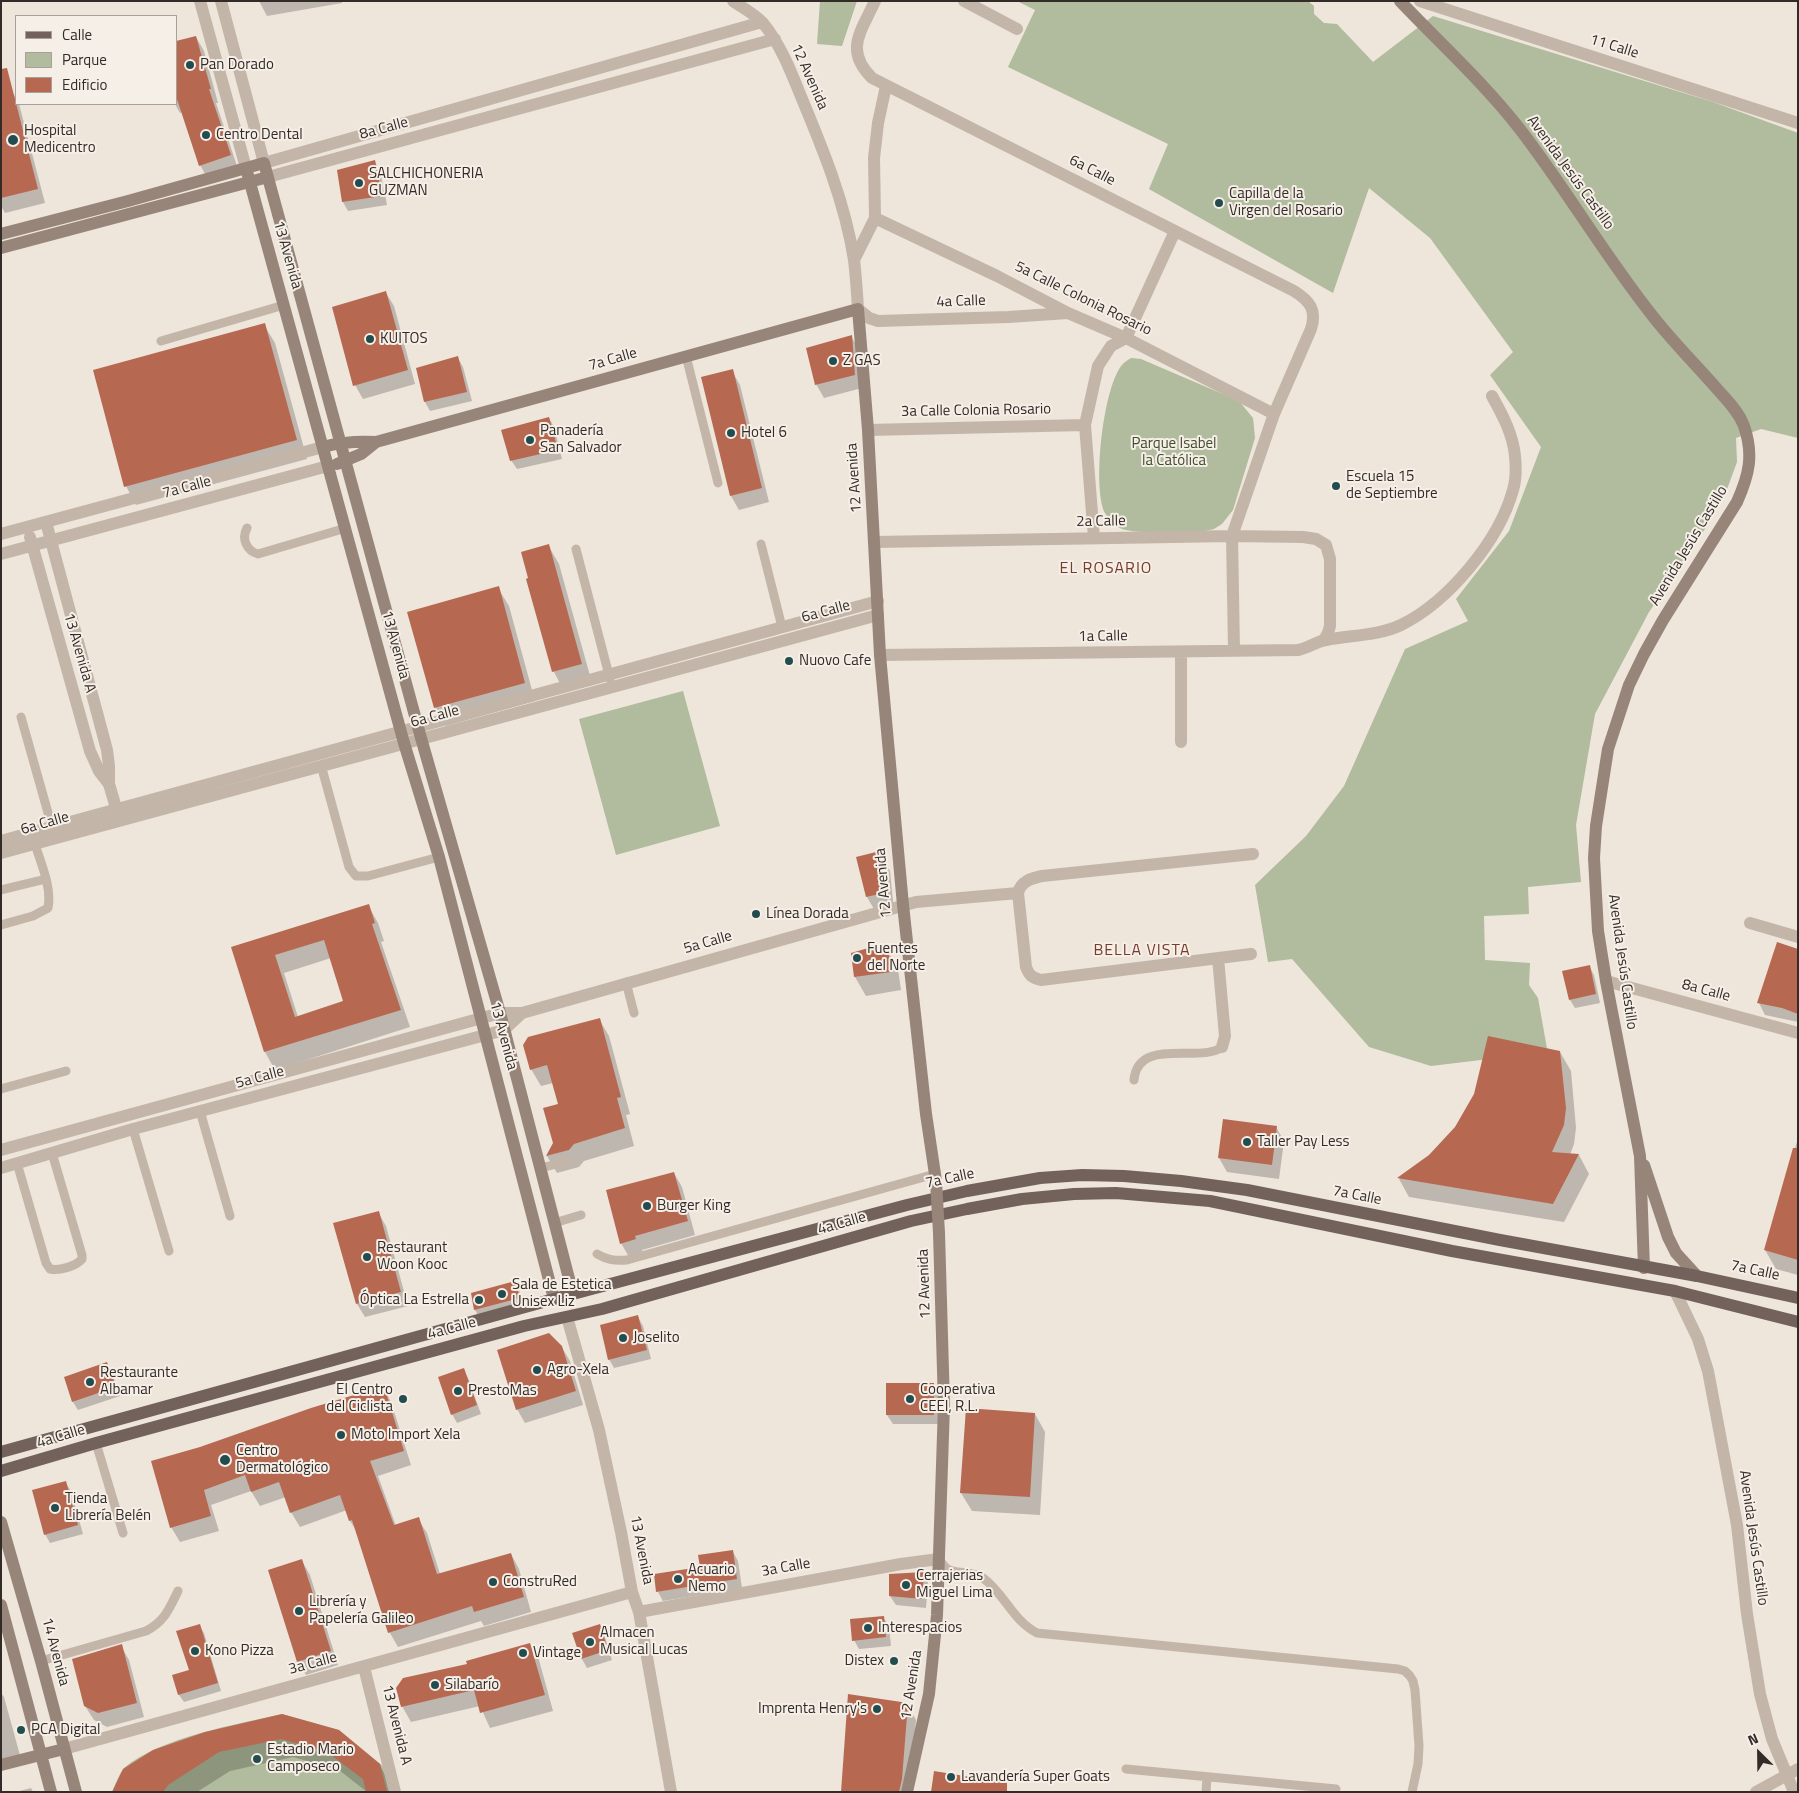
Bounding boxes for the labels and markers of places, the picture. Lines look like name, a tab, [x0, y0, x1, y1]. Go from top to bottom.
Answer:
place label: Pan Dorado	[200, 56, 274, 74]
marker: Pan Dorado	[184, 59, 196, 71]
place label: Hospital Medicentro	[24, 122, 96, 157]
place label: Centro Dental	[216, 126, 303, 144]
marker: Centro Dental	[200, 129, 212, 141]
marker: Hospital Medicentro	[6, 133, 20, 147]
place label: SALCHICHONERIA GUZMAN	[369, 165, 483, 200]
marker: SALCHICHONERIA GUZMAN	[353, 177, 365, 189]
place label: Capilla de la Virgen del Rosario	[1229, 185, 1343, 220]
marker: Capilla de la Virgen del Rosario	[1213, 197, 1225, 209]
place label: KUITOS	[380, 330, 428, 348]
marker: KUITOS	[364, 333, 376, 345]
place label: Z GAS	[843, 352, 881, 370]
marker: Z GAS	[827, 355, 839, 367]
place label: Panadería San Salvador	[540, 422, 622, 457]
place label: Hotel 6	[741, 424, 787, 442]
marker: Hotel 6	[725, 427, 737, 439]
marker: Panadería San Salvador	[524, 434, 536, 446]
place label: Escuela 15 de Septiembre	[1346, 468, 1438, 503]
marker: Escuela 15 de Septiembre	[1330, 480, 1342, 492]
place label: Nuovo Cafe	[799, 652, 871, 670]
marker: Nuovo Cafe	[783, 655, 795, 667]
place label: Línea Dorada	[766, 905, 849, 923]
marker: Línea Dorada	[750, 908, 762, 920]
place label: Fuentes del Norte	[867, 940, 925, 975]
marker: Fuentes del Norte	[851, 952, 863, 964]
place label: Taller Pay Less	[1257, 1133, 1350, 1151]
marker: Taller Pay Less	[1241, 1136, 1253, 1148]
place label: Burger King	[657, 1197, 731, 1215]
marker: Burger King	[641, 1200, 653, 1212]
place label: Restaurant Woon Kooc	[377, 1239, 448, 1274]
marker: Restaurant Woon Kooc	[361, 1251, 373, 1263]
place label: Sala de Estetica Unisex Liz	[512, 1276, 611, 1311]
marker: Sala de Estetica Unisex Liz	[496, 1288, 508, 1300]
place label: Óptica La Estrella	[360, 1291, 469, 1309]
marker: Óptica La Estrella	[473, 1294, 485, 1306]
place label: Joselito	[633, 1329, 680, 1347]
marker: Joselito	[617, 1332, 629, 1344]
place label: Agro-Xela	[547, 1361, 609, 1379]
place label: Restaurante Albamar	[100, 1364, 178, 1399]
marker: Agro-Xela	[531, 1364, 543, 1376]
marker: Restaurante Albamar	[84, 1376, 96, 1388]
place label: El Centro del Ciclista	[326, 1381, 393, 1416]
place label: Cooperativa CEEI, R.L.	[920, 1381, 995, 1416]
place label: PrestoMas	[468, 1382, 537, 1400]
marker: PrestoMas	[452, 1385, 464, 1397]
marker: El Centro del Ciclista	[397, 1393, 409, 1405]
marker: Cooperativa CEEI, R.L.	[904, 1393, 916, 1405]
place label: Moto Import Xela	[351, 1426, 460, 1444]
marker: Moto Import Xela	[335, 1429, 347, 1441]
place label: Centro Dermatológico	[236, 1442, 328, 1477]
marker: Centro Dermatológico	[218, 1453, 232, 1467]
place label: Tienda Librería Belén	[65, 1490, 151, 1525]
marker: Tienda Librería Belén	[49, 1502, 61, 1514]
place label: Acuario Nemo	[688, 1561, 735, 1596]
place label: Cerrajerias Miguel Lima	[916, 1567, 992, 1602]
place label: ConstruRed	[503, 1573, 577, 1591]
marker: Acuario Nemo	[672, 1573, 684, 1585]
marker: ConstruRed	[487, 1576, 499, 1588]
marker: Cerrajerias Miguel Lima	[900, 1579, 912, 1591]
place label: Librería y Papelería Galileo	[309, 1593, 414, 1628]
marker: Librería y Papelería Galileo	[293, 1605, 305, 1617]
place label: Interespacios	[878, 1619, 962, 1637]
marker: Interespacios	[862, 1622, 874, 1634]
place label: Almacen Musical Lucas	[600, 1624, 688, 1659]
marker: Almacen Musical Lucas	[584, 1636, 596, 1648]
place label: Kono Pizza	[205, 1642, 274, 1660]
place label: Vintage	[533, 1644, 581, 1662]
marker: Kono Pizza	[189, 1645, 201, 1657]
marker: Vintage	[517, 1647, 529, 1659]
place label: Distex	[845, 1652, 884, 1670]
marker: Distex	[888, 1655, 900, 1667]
place label: Silabarío	[445, 1676, 499, 1694]
marker: Silabarío	[429, 1679, 441, 1691]
place label: Imprenta Henry's	[758, 1700, 867, 1718]
marker: Imprenta Henry's	[871, 1703, 883, 1715]
place label: PCA Digital	[31, 1721, 100, 1739]
marker: PCA Digital	[15, 1724, 27, 1736]
place label: Estadio Mario Camposeco	[267, 1741, 354, 1776]
marker: Estadio Mario Camposeco	[251, 1753, 263, 1765]
place label: Lavandería Super Goats	[961, 1768, 1110, 1786]
marker: Lavandería Super Goats	[945, 1771, 957, 1783]

